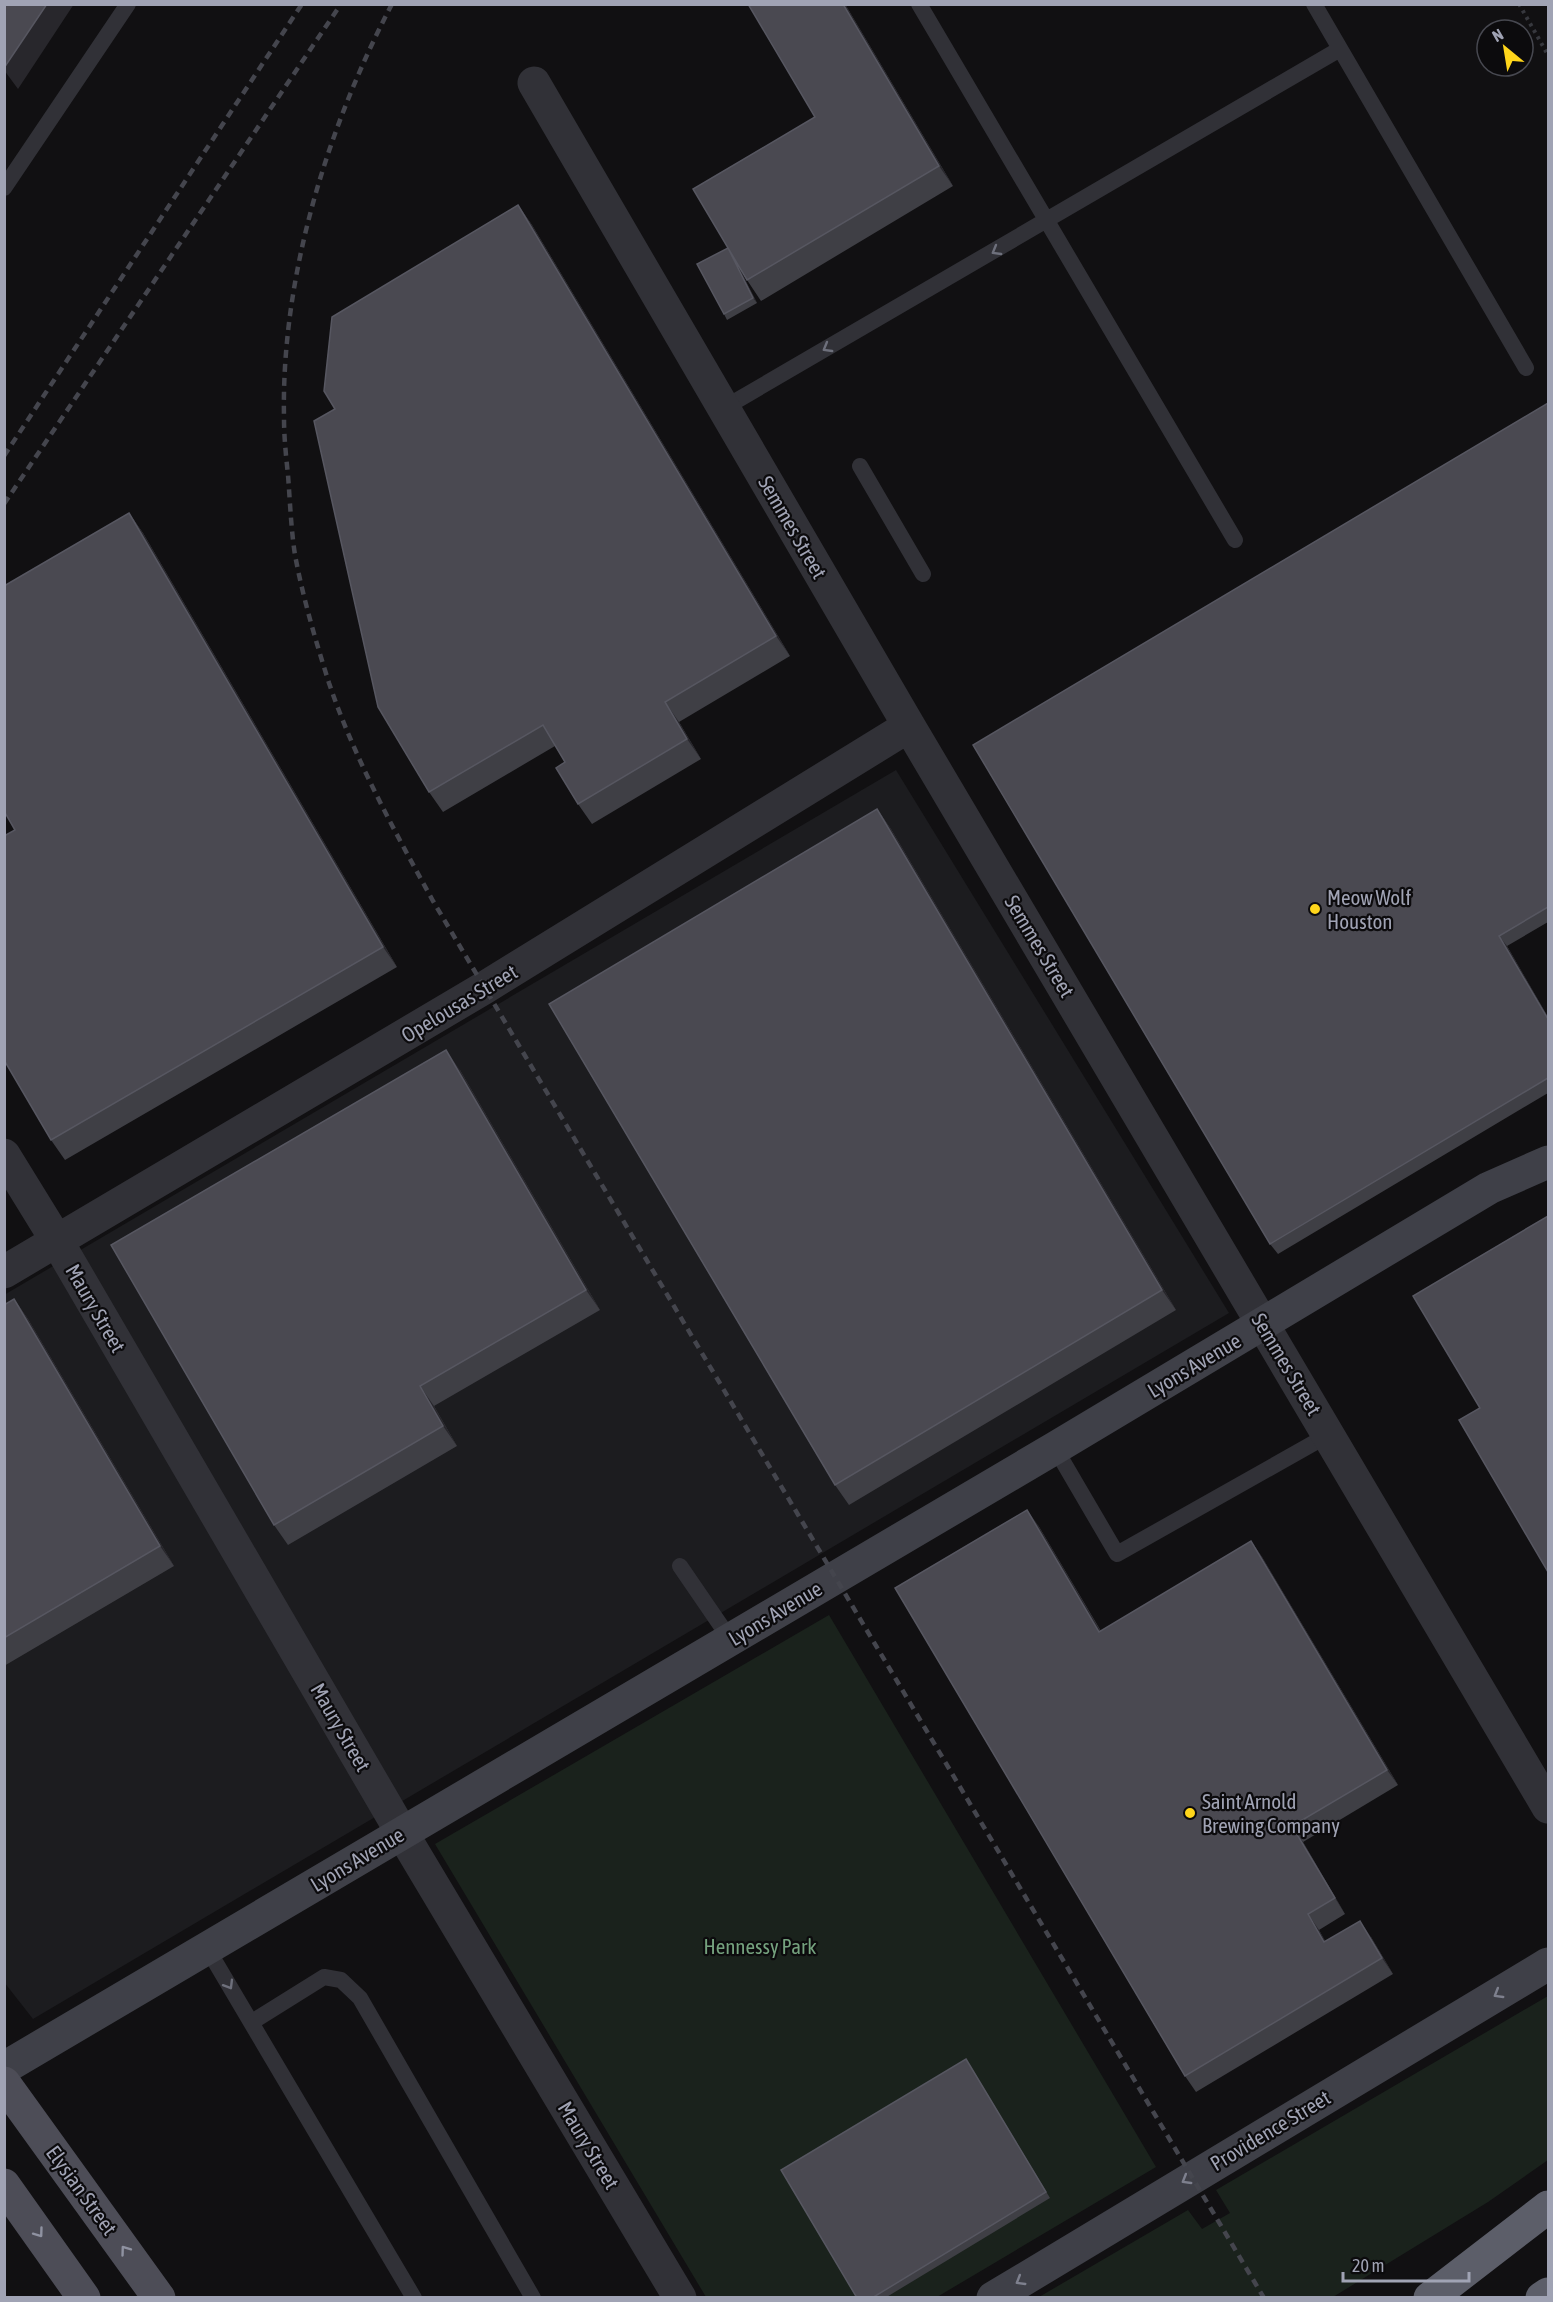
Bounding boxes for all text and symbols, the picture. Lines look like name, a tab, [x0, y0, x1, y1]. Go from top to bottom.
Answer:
north arrow	[1475, 18, 1535, 78]
text: N	[1489, 25, 1506, 45]
one-way arrow	[992, 243, 1002, 255]
one-way arrow	[823, 341, 833, 352]
street label: Semmes Street	[754, 471, 832, 583]
place label: Meow Wolf Houston	[1327, 885, 1412, 933]
street label: Semmes Street	[1000, 891, 1080, 1001]
marker: Meow Wolf Houston	[1308, 902, 1322, 916]
street label: Opelousas Street	[397, 959, 521, 1047]
street label: Maury Street	[61, 1260, 131, 1356]
street label: Semmes Street	[1247, 1309, 1327, 1419]
street label: Lyons Avenue	[1143, 1328, 1245, 1402]
street label: Lyons Avenue	[724, 1576, 826, 1650]
street label: Maury Street	[306, 1679, 376, 1775]
place label: Saint Arnold Brewing Company	[1202, 1789, 1340, 1837]
marker: Saint Arnold Brewing Company	[1183, 1806, 1197, 1820]
street label: Lyons Avenue	[306, 1822, 408, 1896]
park label: Hennessy Park	[703, 1934, 817, 1958]
one-way arrow	[222, 1979, 234, 1989]
one-way arrow	[1494, 1987, 1504, 1999]
street label: Providence Street	[1206, 2085, 1334, 2175]
street label: Maury Street	[554, 2097, 624, 2193]
street label: Elysian Street	[42, 2141, 122, 2239]
one-way arrow	[1182, 2173, 1193, 2184]
one-way arrow	[32, 2226, 43, 2237]
scale bar	[1343, 2245, 1469, 2283]
one-way arrow	[121, 2246, 132, 2257]
text: 20 m	[1352, 2255, 1384, 2276]
one-way arrow	[1016, 2274, 1026, 2286]

